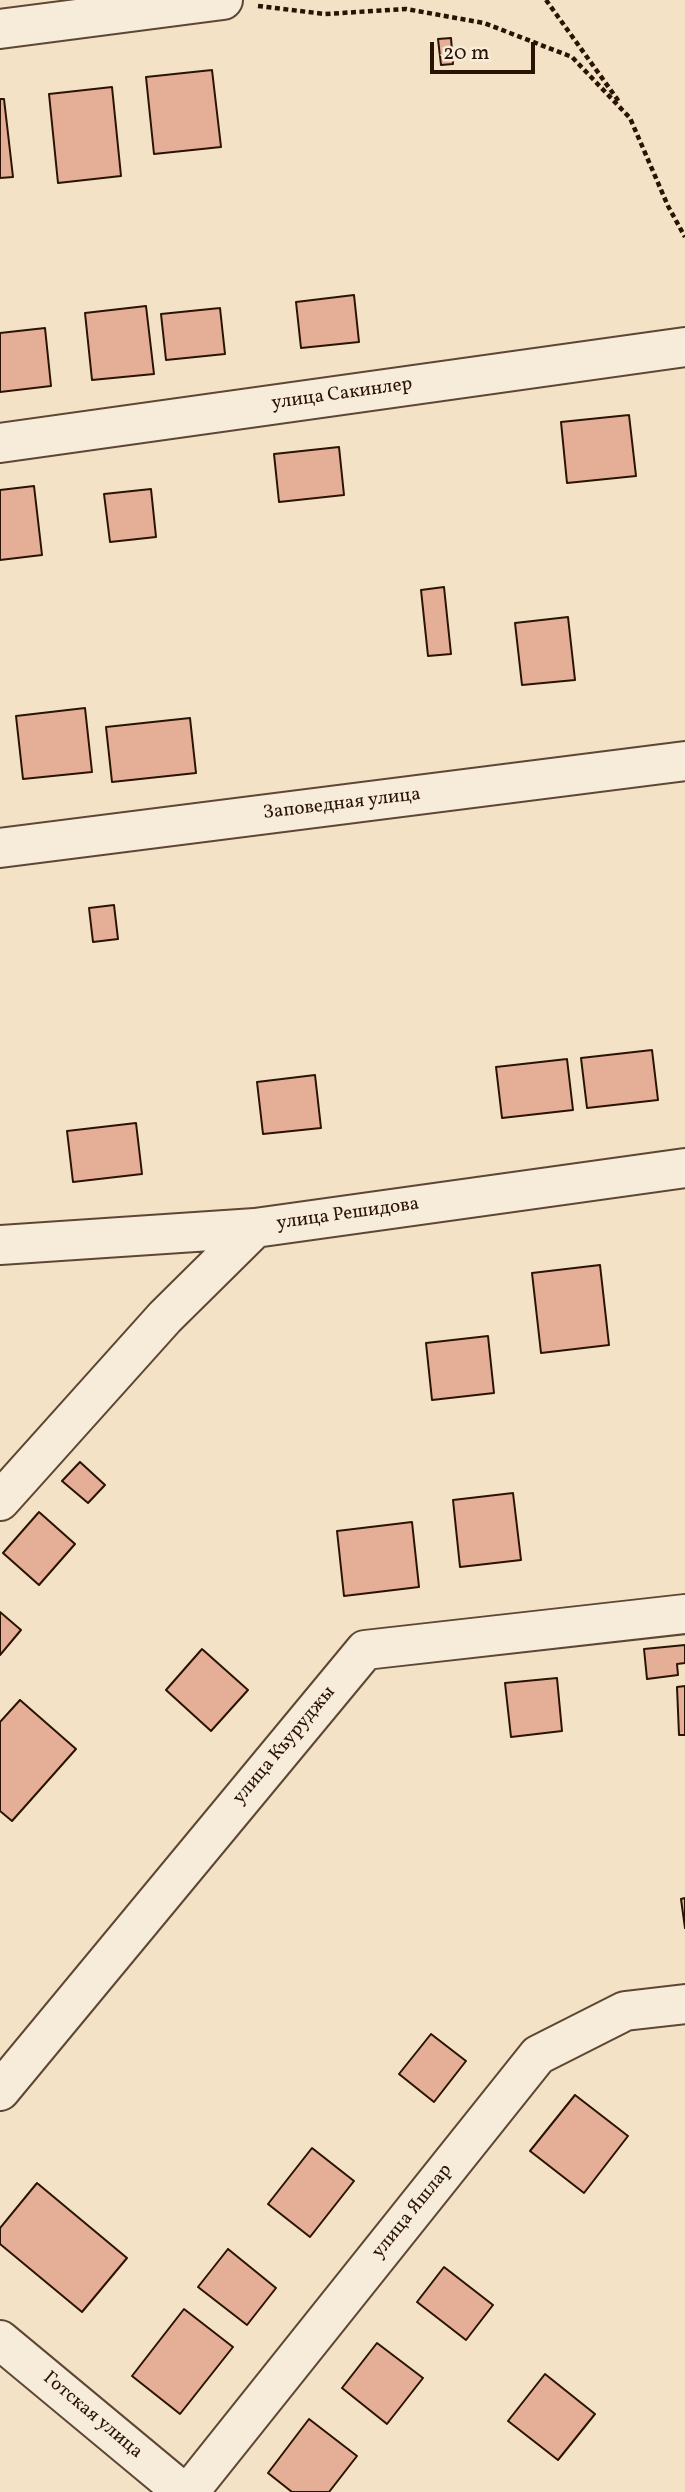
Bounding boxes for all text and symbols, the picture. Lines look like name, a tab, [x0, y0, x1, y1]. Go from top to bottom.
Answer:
scale bar	[433, 28, 538, 72]
text: 20 m	[443, 39, 489, 68]
street label: улица Сакинлер	[270, 374, 414, 416]
street label: Заповедная улица	[262, 784, 422, 826]
street label: улица Решидова	[275, 1194, 421, 1236]
street label: улица Къуруджы	[229, 1682, 341, 1810]
street label: улица Яшлар	[368, 2160, 458, 2264]
street label: Готская улица	[37, 2368, 147, 2464]

